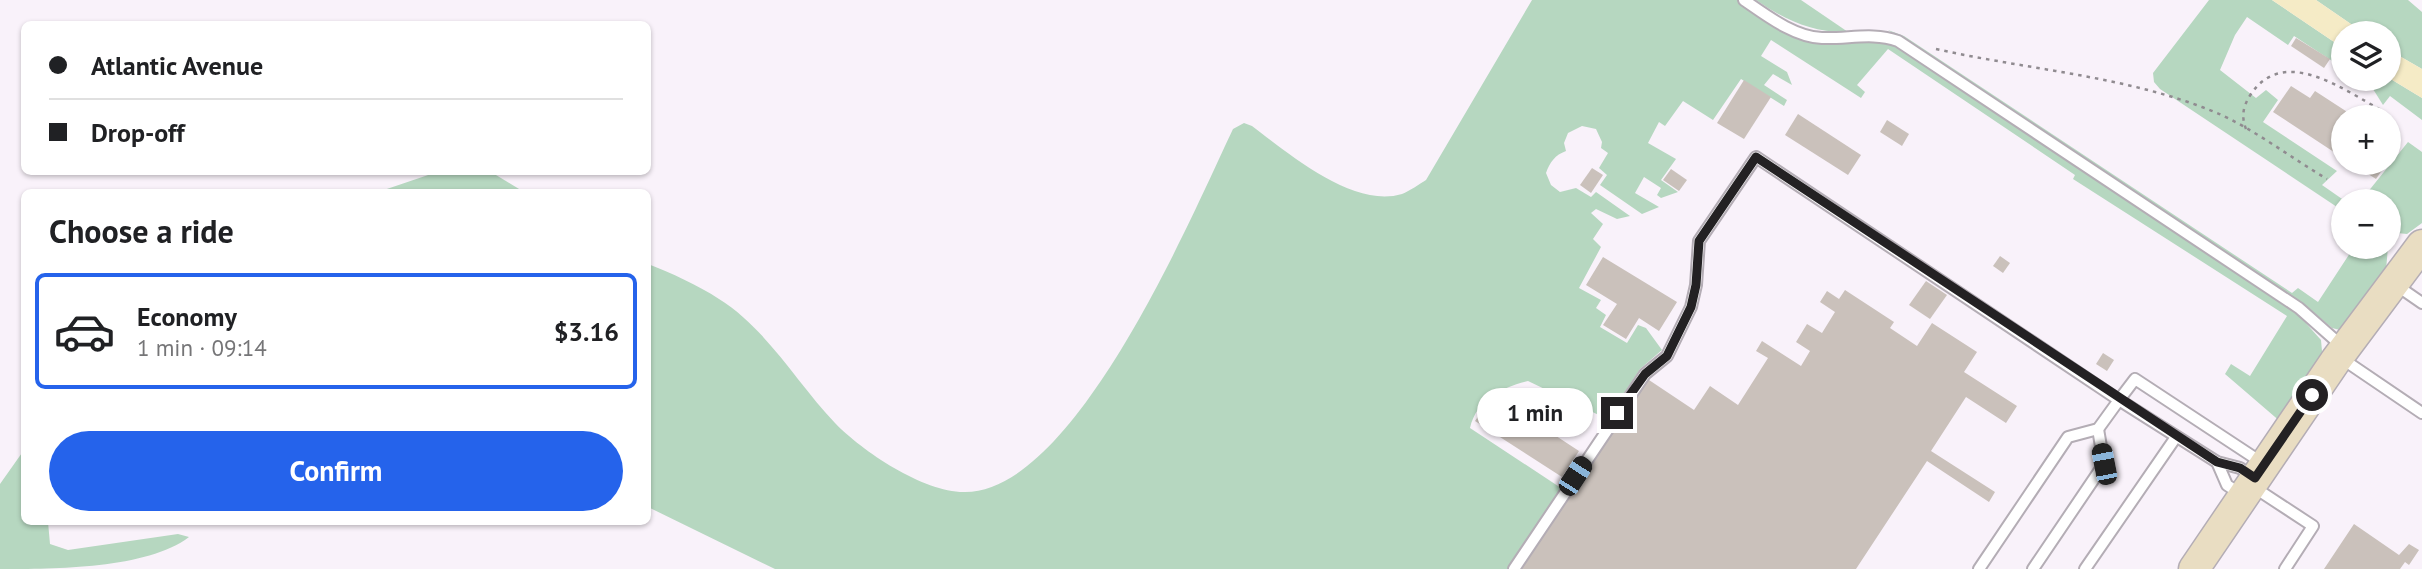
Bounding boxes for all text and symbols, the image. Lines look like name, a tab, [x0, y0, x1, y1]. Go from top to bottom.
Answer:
map controls	[2331, 21, 2401, 259]
button: layers	[2331, 21, 2401, 91]
text: Atlantic Avenue	[91, 49, 263, 82]
button: +	[2331, 105, 2401, 175]
text: Drop-off	[91, 116, 185, 149]
button: −	[2331, 189, 2401, 259]
text: Choose a ride	[49, 210, 234, 252]
icon: car	[53, 300, 116, 363]
text: Economy	[137, 300, 237, 333]
text: $3.16	[554, 315, 619, 348]
text: 1 min · 09:14	[137, 333, 267, 362]
route start	[2296, 379, 2328, 411]
callout: 1 min	[1477, 388, 1592, 438]
route end	[1601, 397, 1633, 429]
text: 1 min	[1507, 398, 1563, 427]
button: Confirm	[49, 431, 623, 511]
car	[2090, 441, 2119, 487]
car	[1555, 453, 1596, 499]

